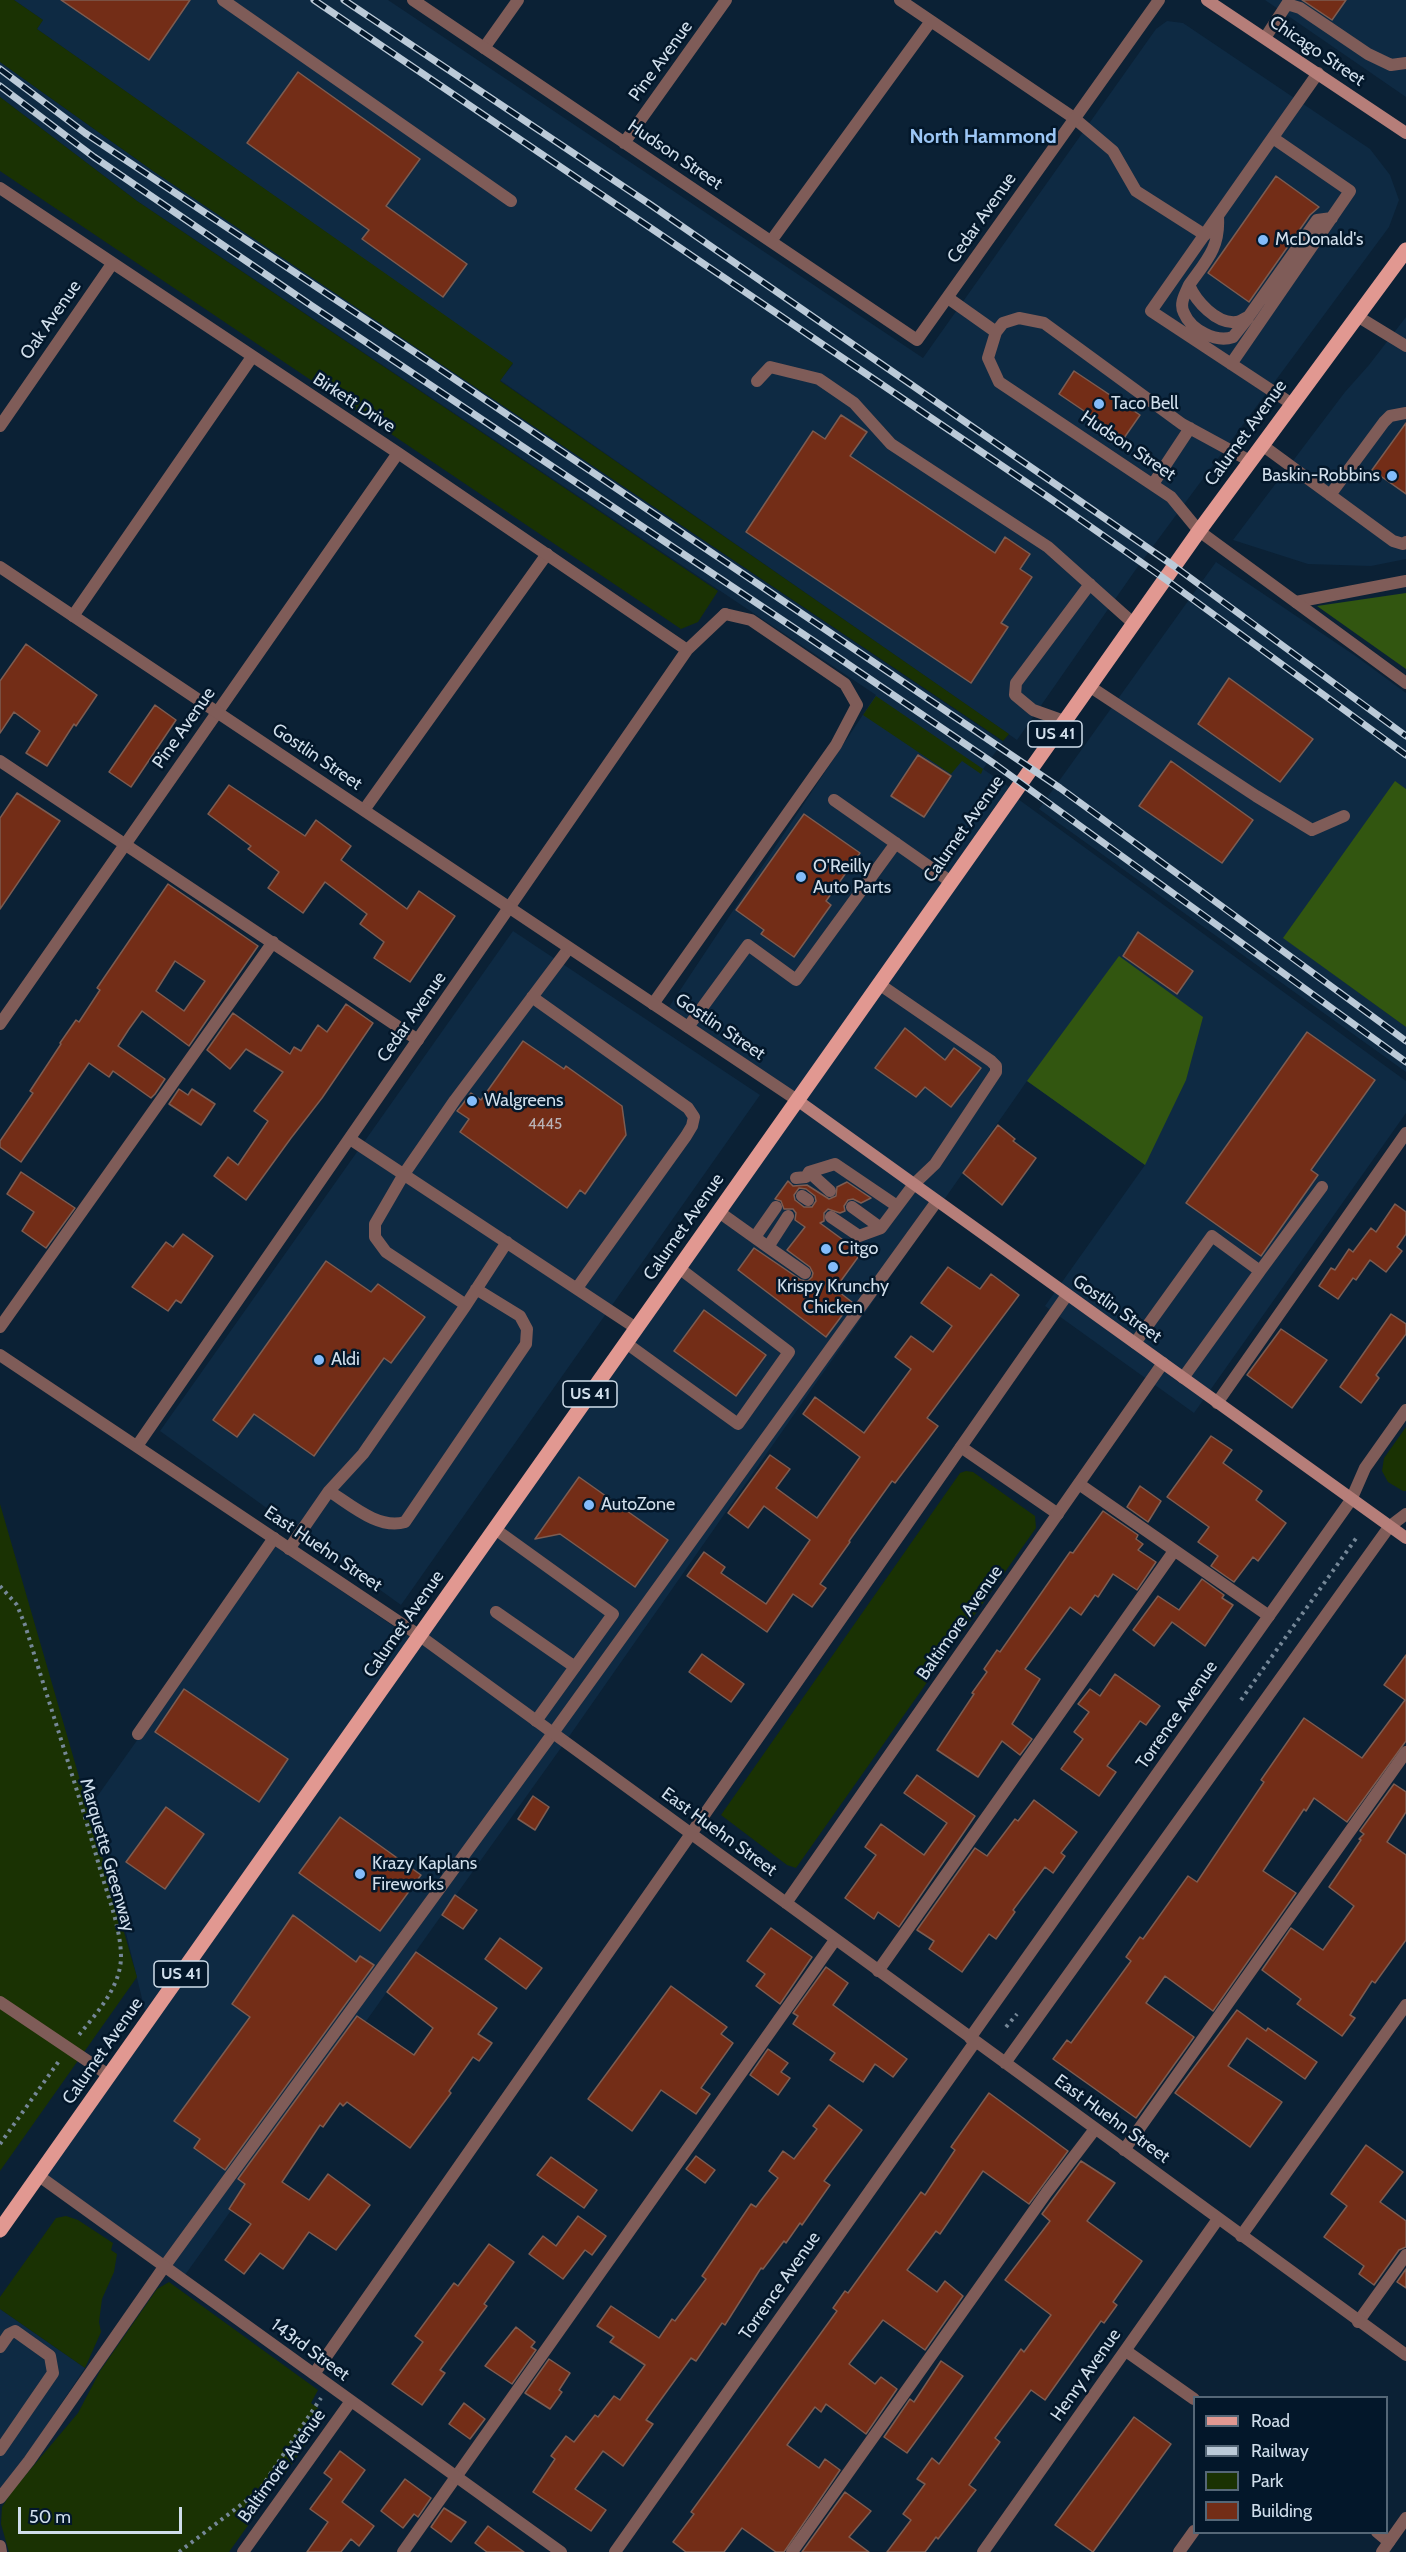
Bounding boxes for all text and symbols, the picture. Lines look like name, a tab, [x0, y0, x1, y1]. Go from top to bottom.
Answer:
street label: Chicago Street	[1265, 11, 1369, 91]
street label: Pine Avenue	[625, 16, 697, 106]
street label: Hudson Street	[624, 115, 726, 195]
district label: North Hammond	[909, 125, 1057, 149]
street label: Cedar Avenue	[943, 169, 1021, 267]
place label: McDonald's	[1275, 229, 1363, 251]
marker: McDonald's	[1256, 233, 1270, 247]
street label: Oak Avenue	[16, 276, 86, 364]
street label: Birkett Drive	[309, 368, 399, 438]
street label: Calumet Avenue	[1200, 376, 1292, 490]
place label: Taco Bell	[1111, 393, 1179, 415]
marker: Taco Bell	[1092, 397, 1106, 411]
street label: Hudson Street	[1077, 406, 1179, 486]
place label: Baskin-Robbins	[1262, 465, 1380, 487]
marker: Baskin-Robbins	[1385, 469, 1399, 483]
street label: Pine Avenue	[148, 683, 220, 773]
street label: Gostlin Street	[268, 719, 366, 795]
road number: US 41	[1028, 721, 1082, 747]
street label: Calumet Avenue	[919, 771, 1009, 887]
place label: O'Reilly Auto Parts	[813, 856, 891, 898]
marker: O'Reilly Auto Parts	[794, 870, 808, 884]
street label: Cedar Avenue	[373, 968, 451, 1066]
street label: Gostlin Street	[671, 989, 769, 1065]
place label: Walgreens	[484, 1090, 564, 1112]
marker: Walgreens	[465, 1094, 479, 1108]
house number: 4445	[528, 1116, 562, 1134]
street label: Calumet Avenue	[639, 1169, 729, 1285]
place label: Citgo	[838, 1238, 878, 1260]
marker: Citgo	[819, 1242, 833, 1256]
marker: Krispy Krunchy Chicken	[826, 1260, 840, 1274]
street label: Gostlin Street	[1068, 1270, 1166, 1348]
place label: Krispy Krunchy Chicken	[777, 1276, 889, 1318]
place label: Aldi	[331, 1349, 360, 1371]
marker: Aldi	[312, 1353, 326, 1367]
road number: US 41	[563, 1381, 617, 1407]
place label: AutoZone	[601, 1494, 675, 1516]
marker: AutoZone	[582, 1498, 596, 1512]
street label: East Huehn Street	[260, 1502, 386, 1596]
street label: Baltimore Avenue	[912, 1562, 1008, 1684]
street label: Calumet Avenue	[359, 1566, 449, 1682]
street label: Torrence Avenue	[1132, 1657, 1222, 1773]
street label: Marquette Greenway	[75, 1776, 139, 1934]
street label: East Huehn Street	[657, 1783, 781, 1881]
place label: Krazy Kaplans Fireworks	[372, 1853, 477, 1896]
marker: Krazy Kaplans Fireworks	[353, 1867, 367, 1881]
road number: US 41	[154, 1961, 208, 1987]
street label: Calumet Avenue	[58, 1993, 148, 2109]
street label: East Huehn Street	[1050, 2070, 1174, 2168]
street label: Torrence Avenue	[735, 2228, 825, 2344]
street label: 143rd Street	[267, 2314, 353, 2386]
street label: Henry Avenue	[1046, 2325, 1126, 2425]
legend	[1193, 2396, 1388, 2534]
street label: Baltimore Avenue	[234, 2405, 330, 2527]
text: Road	[1251, 2410, 1290, 2432]
text: Railway	[1251, 2440, 1309, 2462]
text: Park	[1251, 2470, 1283, 2492]
scale bar	[21, 2495, 184, 2533]
text: Building	[1251, 2500, 1312, 2522]
text: 50 m	[29, 2506, 71, 2528]

